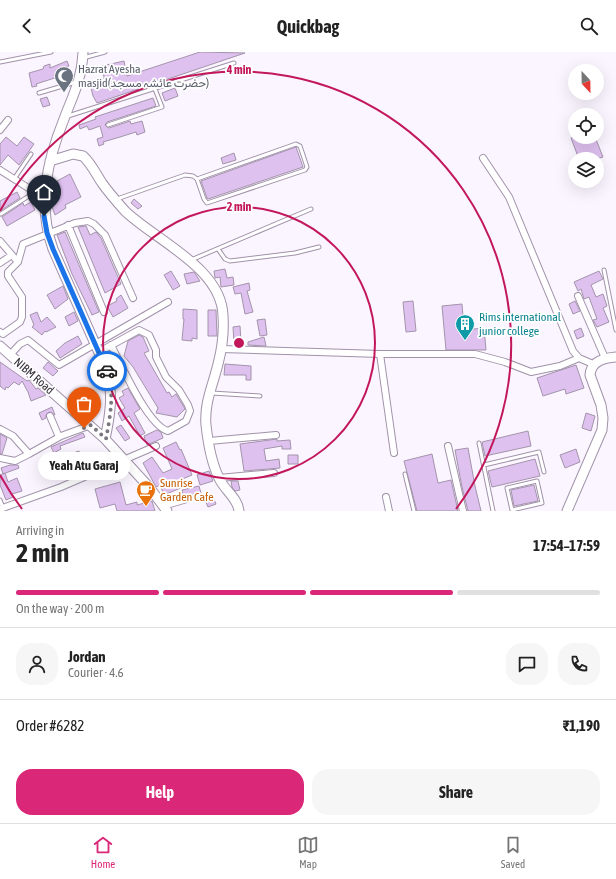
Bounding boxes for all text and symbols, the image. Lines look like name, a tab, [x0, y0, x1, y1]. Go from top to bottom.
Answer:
icon: back	[16, 15, 38, 37]
icon: search	[578, 15, 600, 37]
text: Quickbag	[277, 16, 339, 37]
place label: Hazrat Ayesha masjid(حضرت عائشہ مسجد)	[78, 62, 209, 91]
text: 4 min	[226, 63, 251, 77]
north arrow	[568, 64, 604, 100]
map controls	[568, 64, 604, 188]
mosque icon: Hazrat Ayesha masjid(حضرت عائشہ مسجد)	[53, 65, 75, 93]
button: locate	[568, 108, 604, 144]
button: layers	[568, 152, 604, 188]
pin	[27, 175, 61, 216]
icon: home	[33, 181, 55, 203]
text: 2 min	[227, 200, 251, 214]
place label: Rims international junior college	[478, 310, 562, 338]
building icon: Rims international junior college	[454, 313, 476, 341]
centre of rings	[232, 336, 246, 350]
courier	[87, 351, 127, 391]
street label: NIBM Road	[11, 355, 57, 397]
icon: car	[96, 360, 118, 382]
pin	[67, 387, 101, 428]
icon: bag	[73, 393, 95, 415]
callout: Yeah Atu Garaj	[38, 452, 130, 480]
text: Yeah Atu Garaj	[50, 458, 118, 473]
place label: Sunrise Garden Cafe	[160, 476, 214, 504]
cafe icon: Sunrise Garden Cafe	[135, 479, 157, 507]
text: Arriving in	[16, 523, 64, 538]
text: 17:54–17:59	[533, 537, 600, 554]
text: 2 min	[16, 538, 69, 568]
text: On the way · 200 m	[16, 601, 104, 616]
button: person	[16, 643, 58, 685]
button: chat	[506, 643, 548, 685]
button: phone	[558, 643, 600, 685]
text: Jordan	[68, 648, 106, 665]
text: Courier · 4.6	[68, 665, 124, 680]
text: Order #6282	[16, 717, 84, 734]
text: ₹1,190	[563, 717, 600, 734]
button: Help	[16, 769, 304, 815]
button: Share	[312, 769, 600, 815]
tab: Home	[91, 834, 115, 870]
tab: Map	[297, 834, 319, 870]
tab: Saved	[501, 834, 525, 870]

